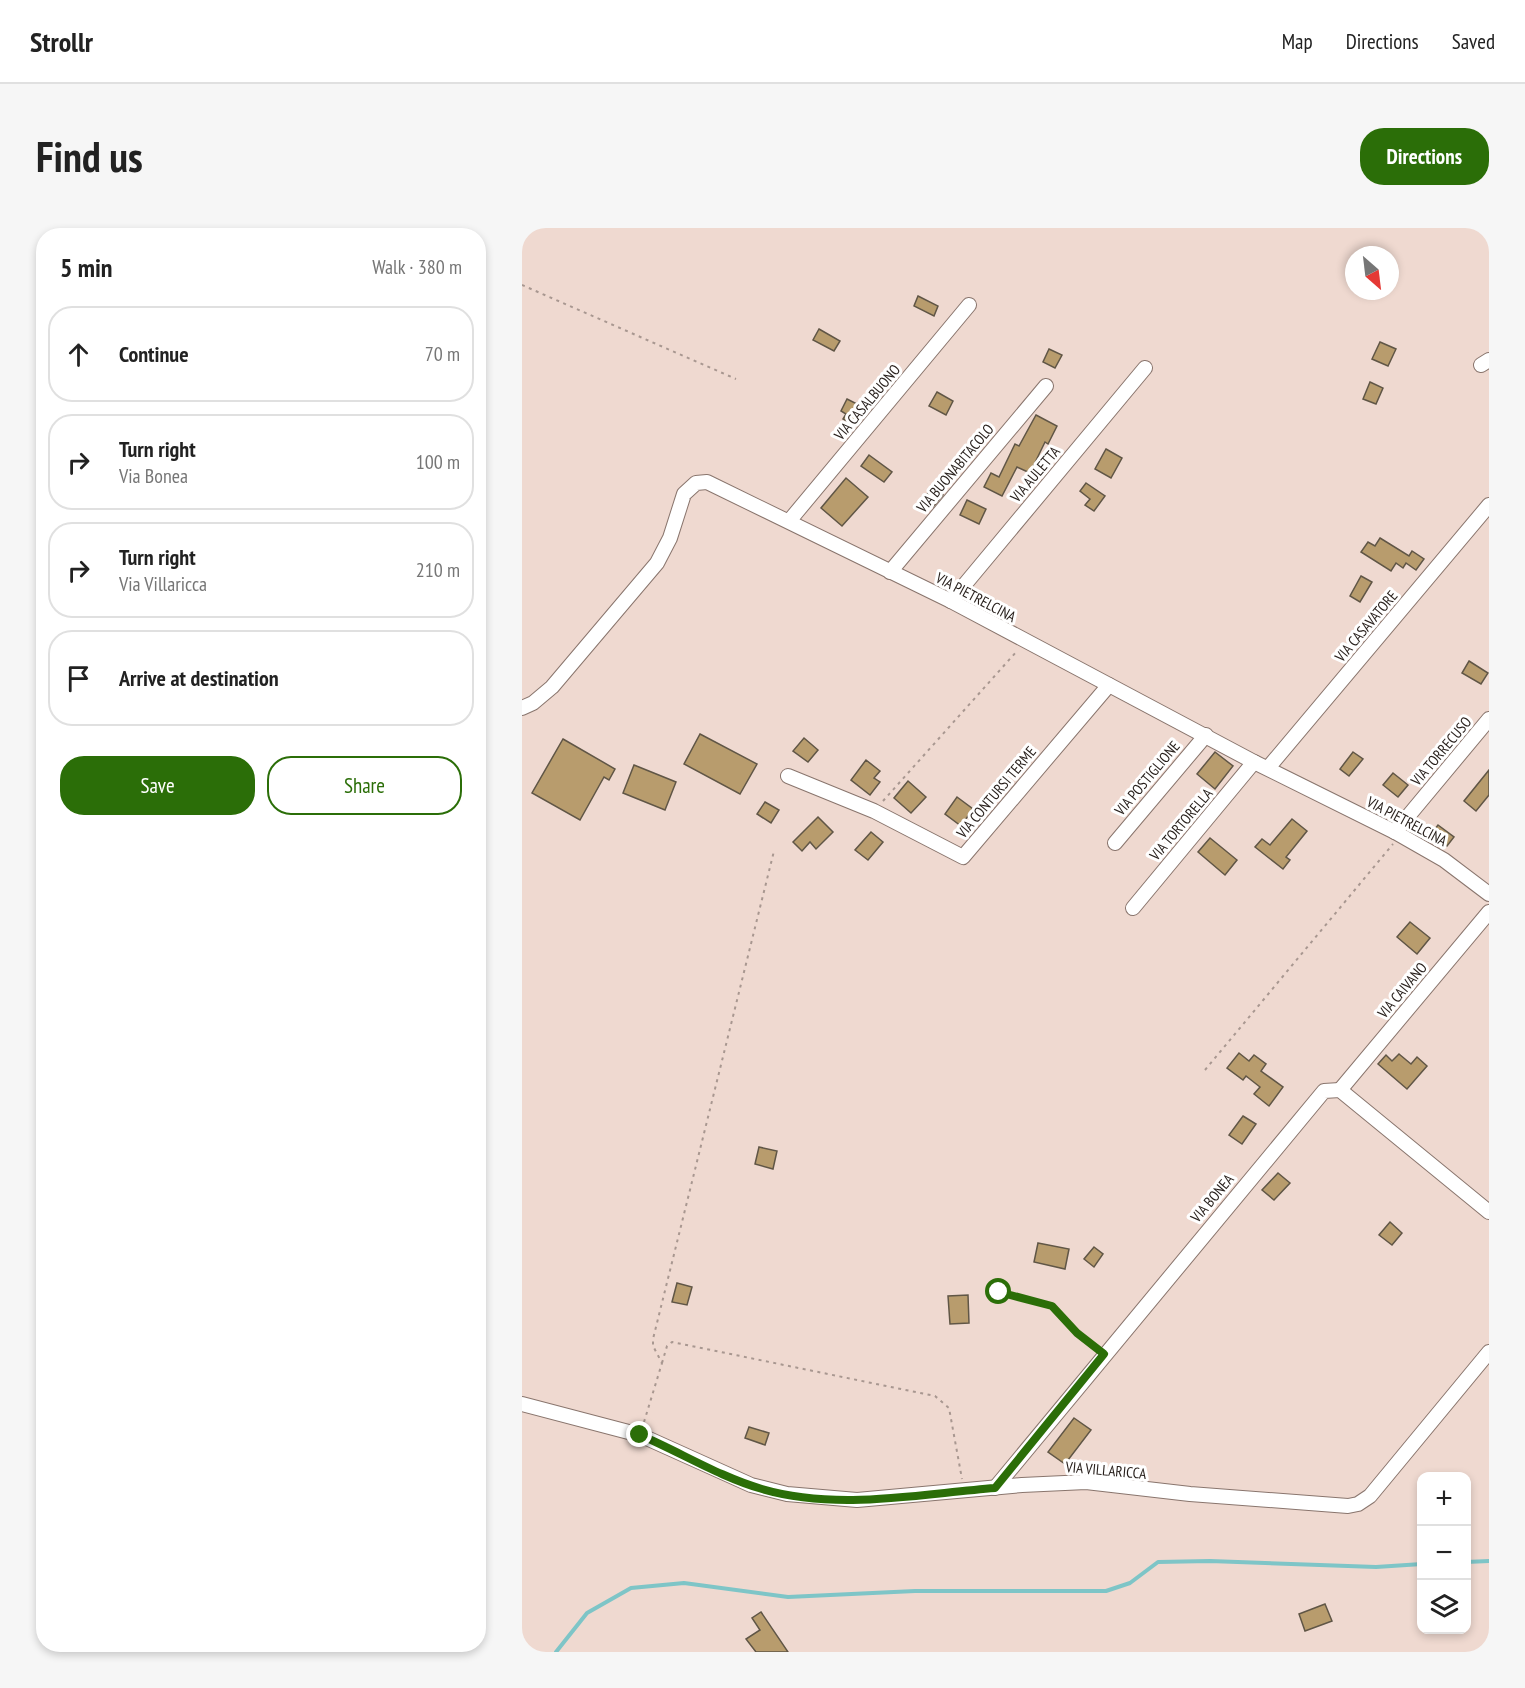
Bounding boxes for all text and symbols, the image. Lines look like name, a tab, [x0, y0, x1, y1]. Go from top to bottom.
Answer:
text: Strollr	[30, 23, 93, 60]
text: Map	[1282, 28, 1313, 55]
text: Directions	[1346, 28, 1419, 55]
text: Saved	[1452, 28, 1495, 55]
button: Directions	[1360, 128, 1489, 185]
text: Find us	[36, 129, 143, 184]
north arrow	[1345, 246, 1399, 300]
text: 5 min	[60, 251, 113, 284]
text: Walk · 380 m	[372, 254, 462, 280]
icon: ahead	[62, 338, 95, 371]
text: Continue	[119, 340, 189, 368]
text: 70 m	[425, 341, 460, 367]
street label: VIA CASALBUONO	[829, 360, 904, 444]
street label: VIA BUONABITACOLO	[912, 420, 998, 517]
text: Turn right	[119, 435, 196, 463]
street label: VIA AULETTA	[1005, 441, 1065, 507]
icon: right	[62, 446, 95, 479]
text: 100 m	[416, 449, 460, 475]
text: Via Bonea	[119, 463, 188, 489]
text: Turn right	[119, 543, 196, 571]
icon: right	[62, 554, 95, 587]
text: 210 m	[416, 557, 460, 583]
street label: VIA PIETRELCINA	[932, 567, 1020, 627]
text: Via Villaricca	[119, 571, 207, 597]
street label: VIA CASAVATORE	[1330, 586, 1401, 666]
icon: arrive	[62, 662, 95, 695]
text: Arrive at destination	[119, 664, 279, 692]
street label: VIA TORRECUSO	[1406, 713, 1475, 790]
street label: VIA POSTIGLIONE	[1110, 737, 1184, 820]
street label: VIA CONTURSI TERME	[951, 742, 1040, 842]
button: Save	[60, 756, 255, 815]
button: Share	[267, 756, 462, 815]
street label: VIA TORTORELLA	[1145, 783, 1217, 865]
street label: VIA PIETRELCINA	[1363, 791, 1451, 851]
street label: VIA CAIVANO	[1373, 958, 1431, 1023]
street label: VIA BONEA	[1186, 1169, 1238, 1227]
route start	[985, 1278, 1011, 1304]
route end	[626, 1421, 652, 1447]
street label: VIA VILLARICCA	[1064, 1457, 1148, 1483]
map controls	[1417, 1472, 1471, 1634]
button: +	[1417, 1472, 1471, 1526]
button: −	[1417, 1526, 1471, 1580]
button: layers	[1417, 1580, 1471, 1634]

